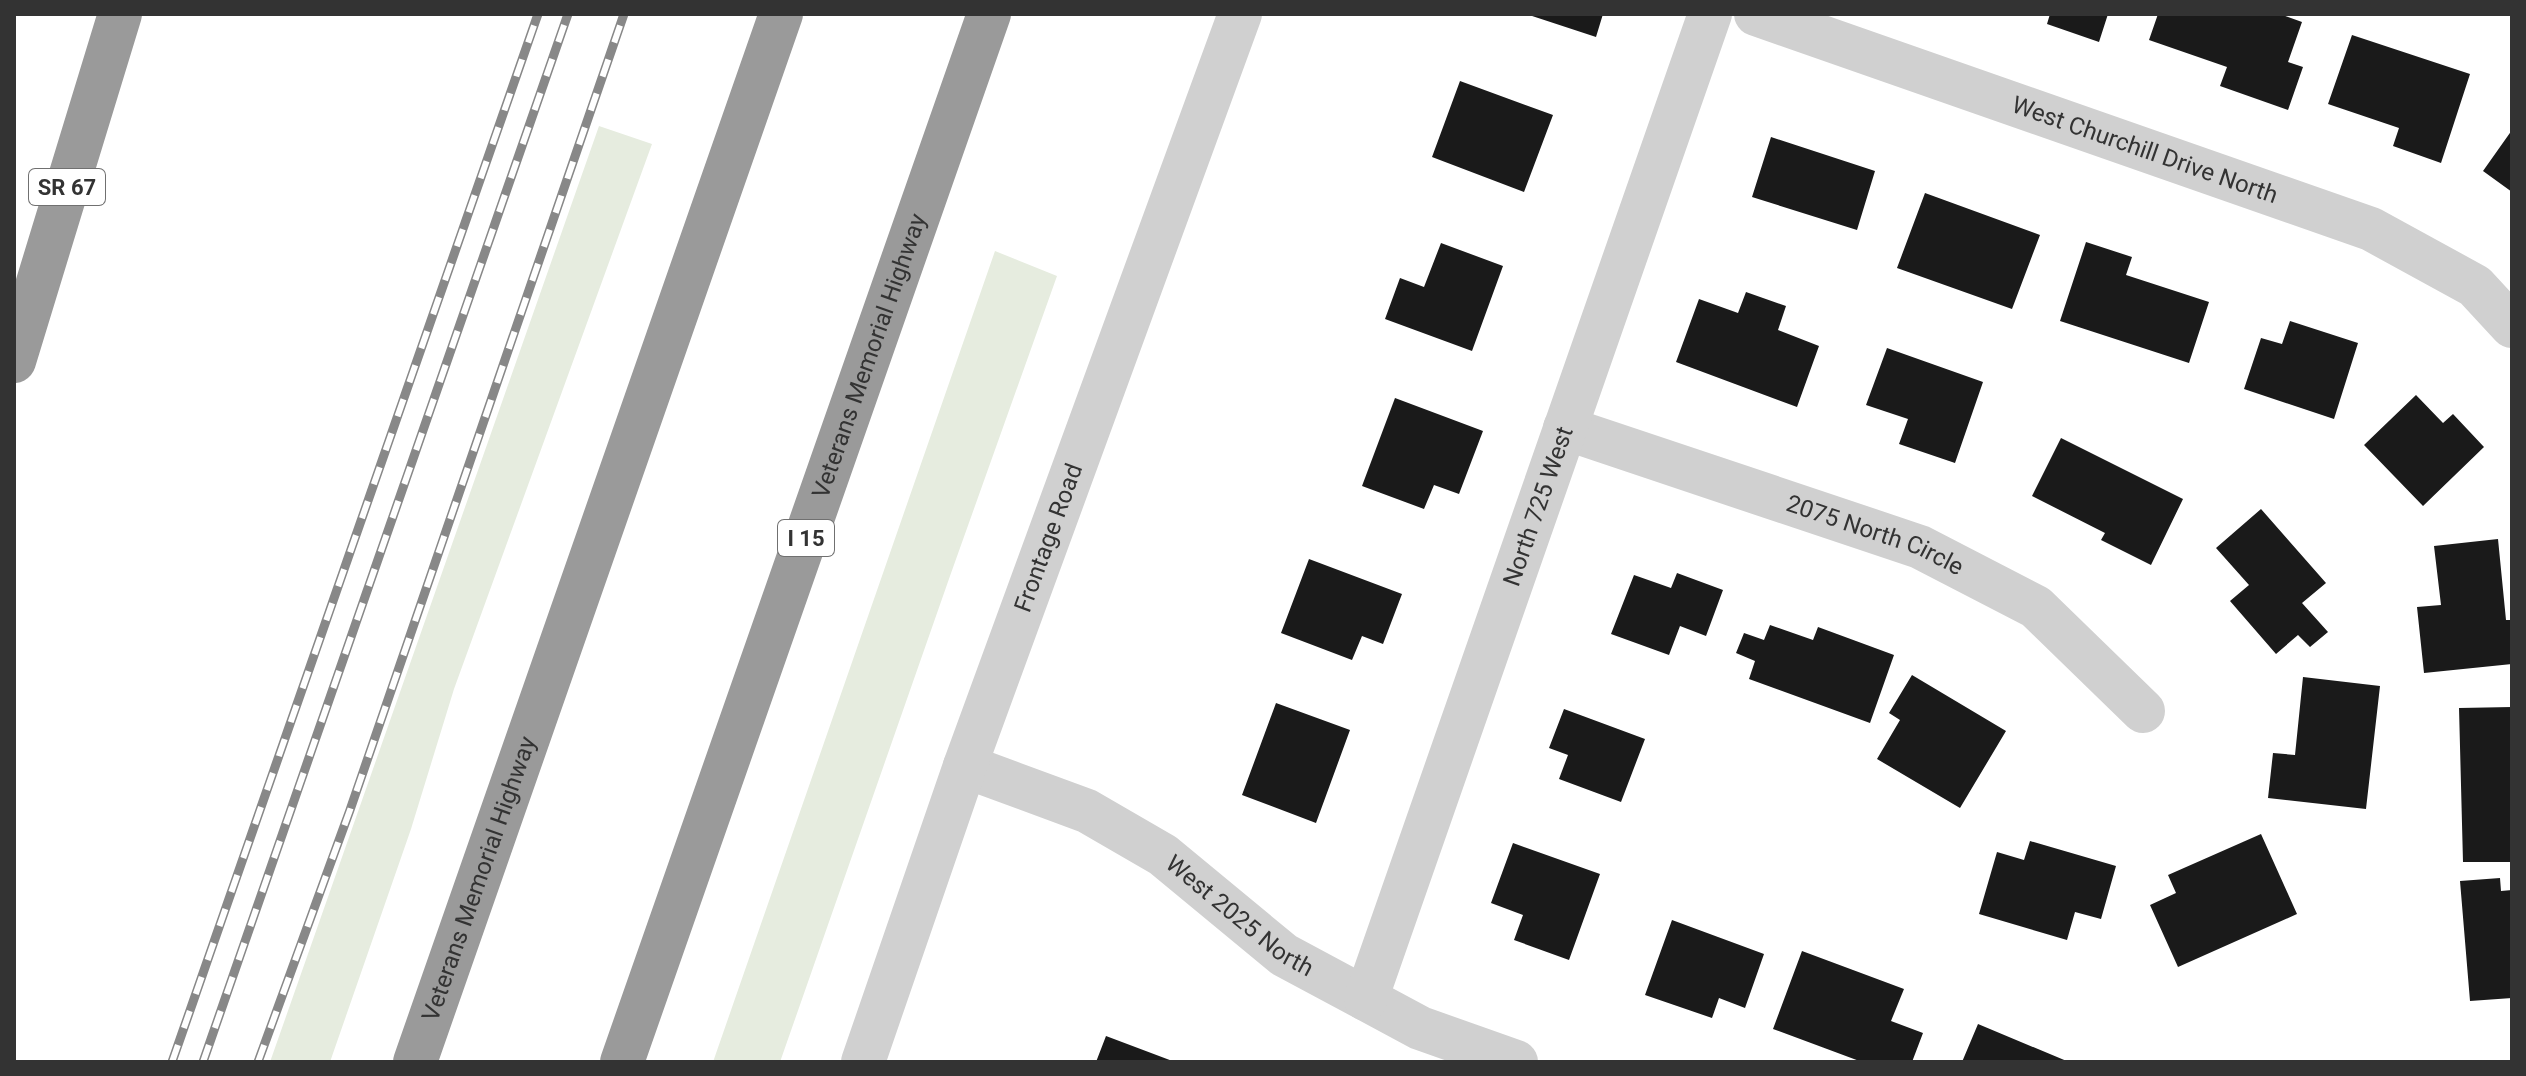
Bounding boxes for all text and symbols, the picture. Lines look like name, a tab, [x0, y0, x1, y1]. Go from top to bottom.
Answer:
street label: West Churchill Drive North	[2008, 91, 2282, 209]
road number: SR 67	[29, 169, 105, 205]
street label: Veterans Memorial Highway	[806, 209, 932, 502]
street label: North 725 West	[1497, 423, 1579, 590]
street label: Frontage Road	[1008, 460, 1088, 616]
street label: 2075 North Circle	[1783, 489, 1968, 581]
road number: I 15	[778, 520, 834, 556]
street label: Veterans Memorial Highway	[416, 732, 542, 1025]
street label: West 2025 North	[1160, 849, 1318, 982]

